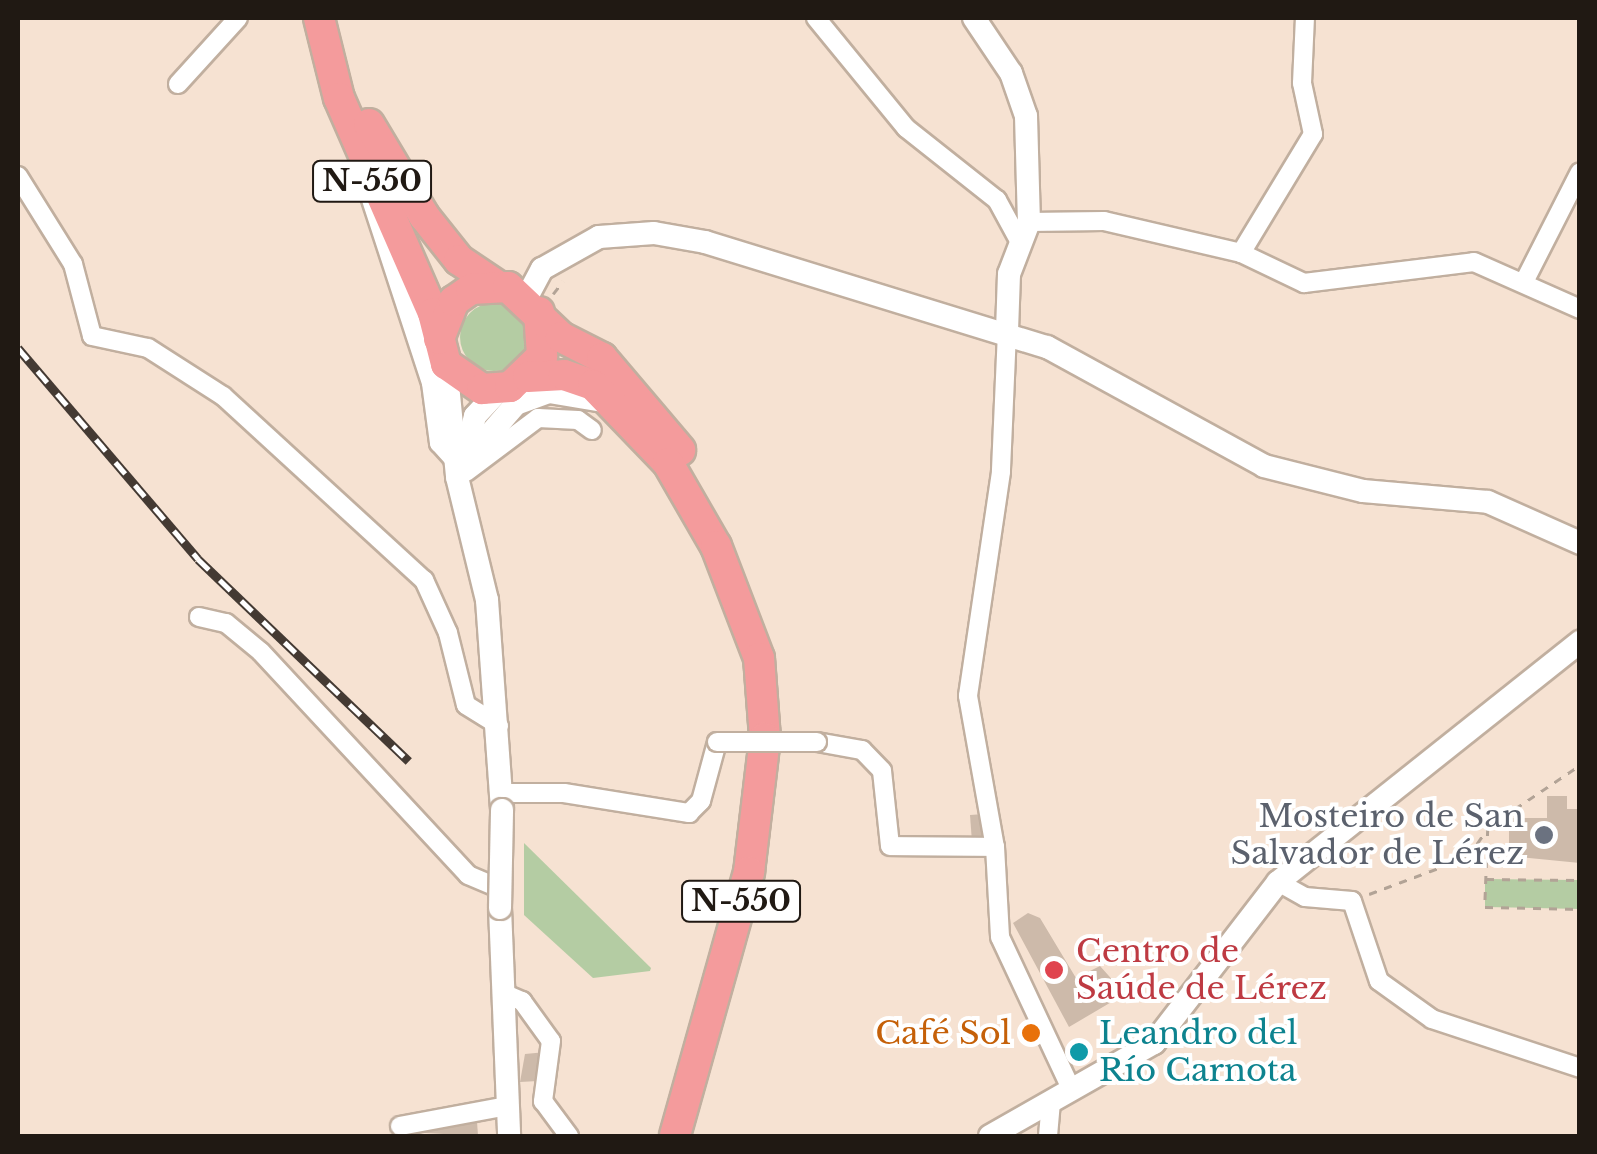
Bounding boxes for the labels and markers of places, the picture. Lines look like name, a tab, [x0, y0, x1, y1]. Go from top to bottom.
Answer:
place label: Mosteiro de San Salvador de Lérez	[1230, 798, 1524, 873]
marker: Mosteiro de San Salvador de Lérez	[1533, 824, 1555, 846]
place label: Centro de Saúde de Lérez	[1076, 933, 1327, 1008]
marker: Centro de Saúde de Lérez	[1041, 957, 1067, 983]
place label: Café Sol	[875, 1014, 1011, 1052]
place label: Leandro del Río Carnota	[1099, 1015, 1297, 1090]
marker: Café Sol	[1020, 1022, 1042, 1044]
marker: Leandro del Río Carnota	[1068, 1041, 1090, 1063]

